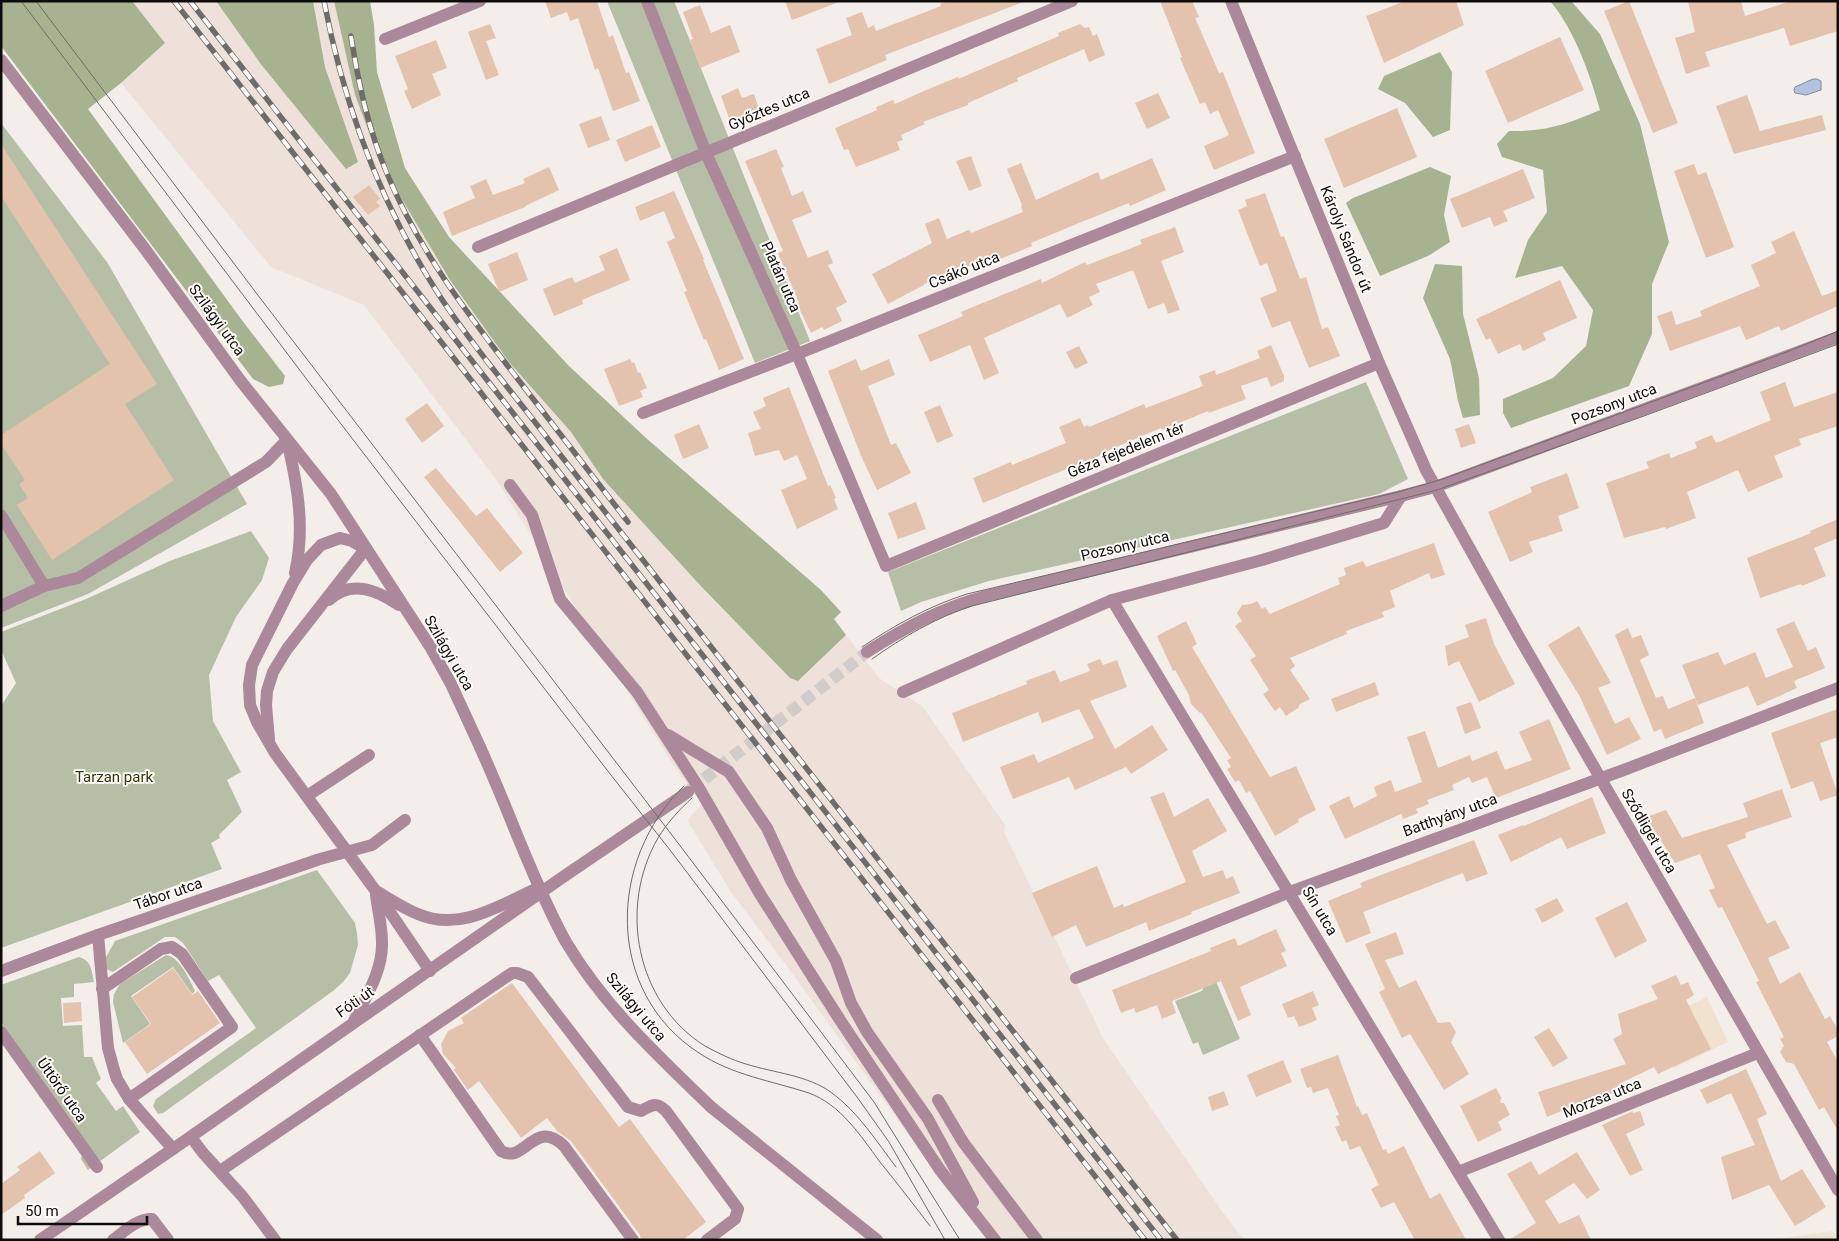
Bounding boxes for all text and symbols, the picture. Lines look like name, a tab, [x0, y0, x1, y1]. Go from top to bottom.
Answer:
street label: Győztes utca	[726, 84, 812, 134]
street label: Károlyi Sándor út	[1316, 183, 1376, 295]
street label: Platán utca	[757, 239, 805, 315]
street label: Csákó utca	[926, 248, 1002, 292]
street label: Szilágyi utca	[185, 281, 249, 359]
street label: Pozsony utca	[1569, 379, 1659, 429]
street label: Géza fejedelem tér	[1065, 418, 1187, 482]
street label: Pozsony utca	[1079, 527, 1171, 565]
street label: Szilágyi utca	[420, 612, 478, 694]
park label: Tarzan park	[75, 768, 154, 786]
street label: Sződliget utca	[1618, 785, 1680, 877]
street label: Batthyány utca	[1400, 790, 1500, 840]
street label: Tábor utca	[131, 874, 205, 914]
street label: Sín utca	[1298, 883, 1342, 939]
street label: Szilágyi utca	[602, 969, 670, 1045]
street label: Fóti út	[333, 982, 377, 1021]
street label: Úttörő utca	[33, 1054, 91, 1126]
street label: Morzsa utca	[1560, 1074, 1644, 1122]
scale bar	[18, 1194, 146, 1226]
text: 50 m	[25, 1202, 59, 1220]

